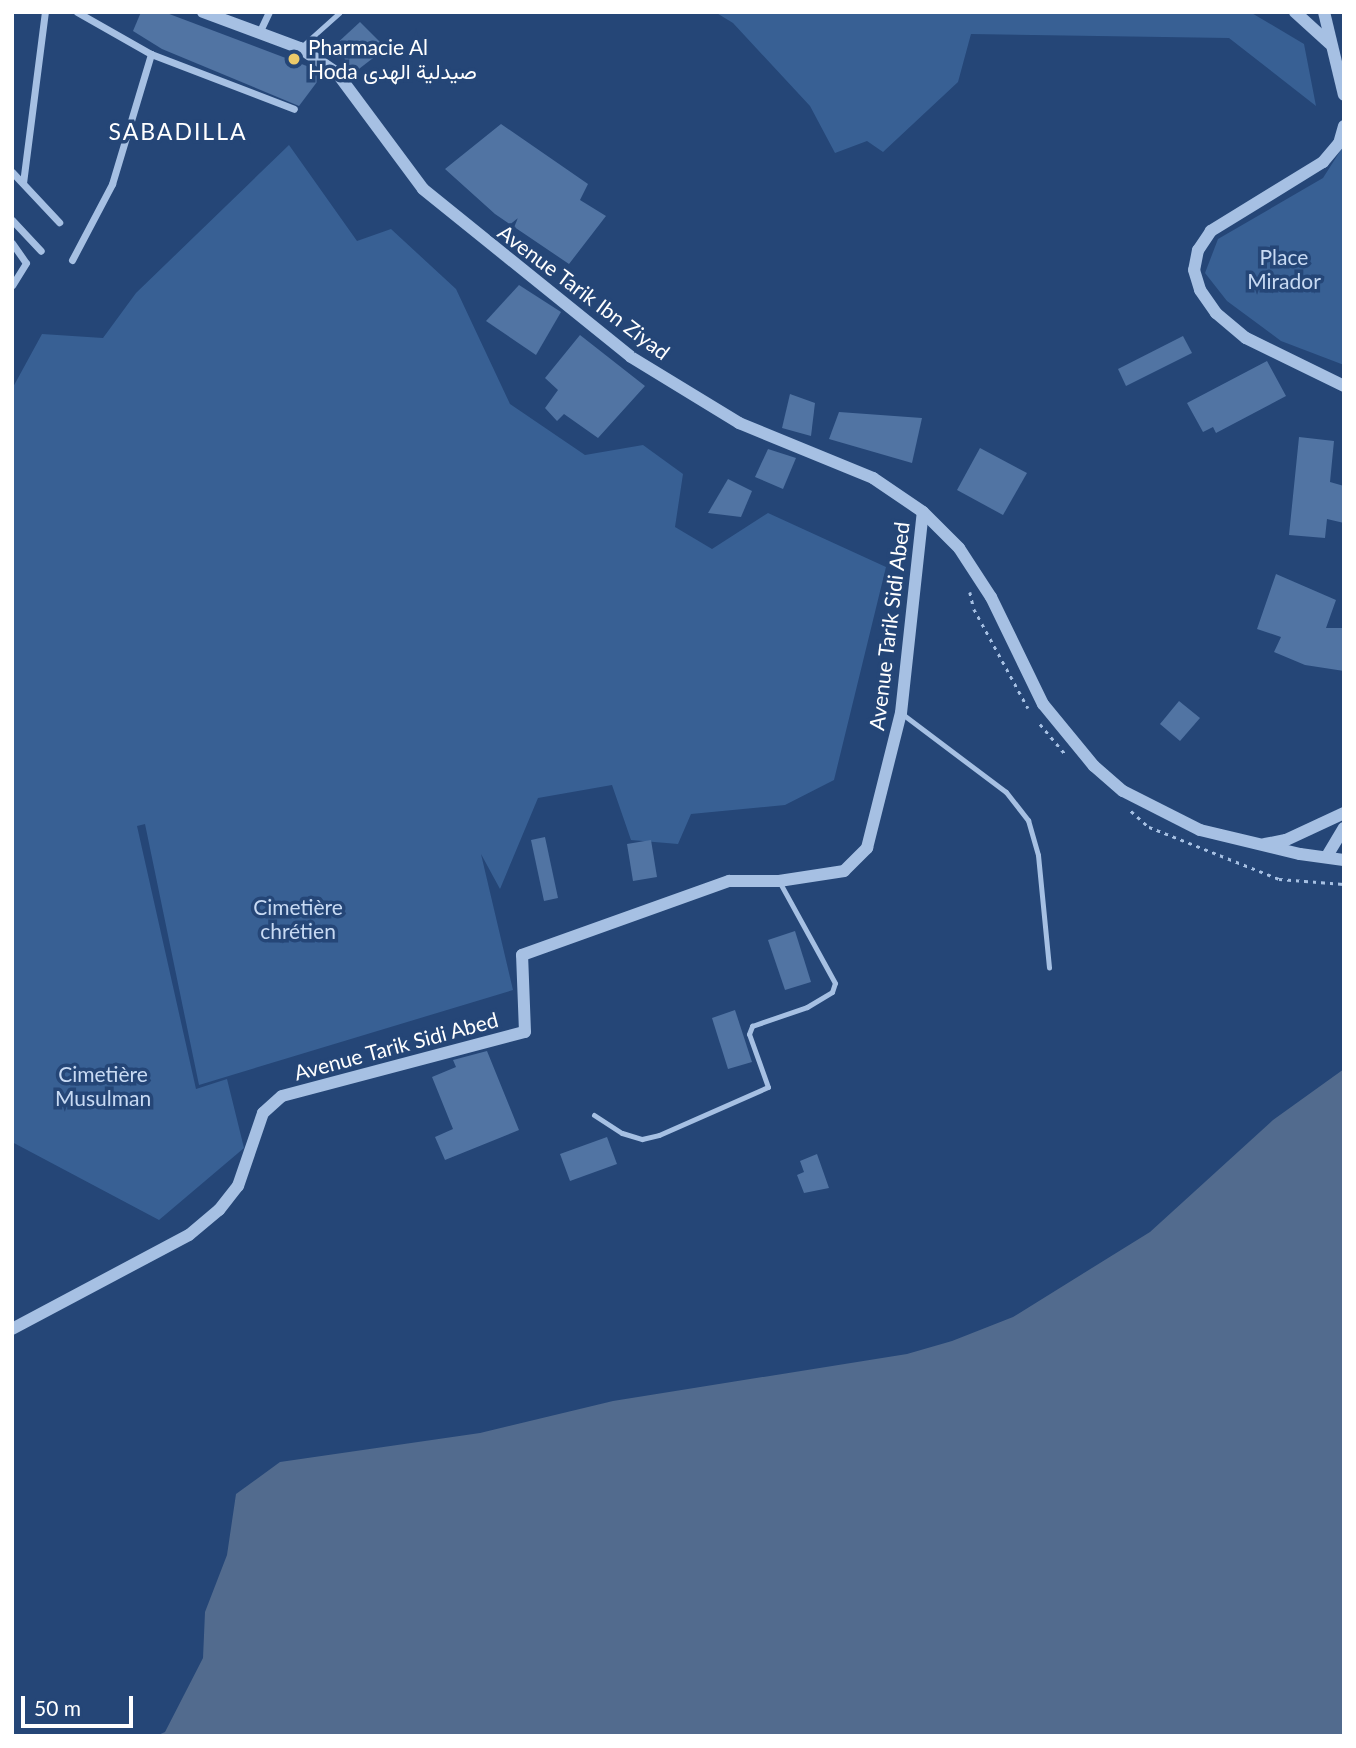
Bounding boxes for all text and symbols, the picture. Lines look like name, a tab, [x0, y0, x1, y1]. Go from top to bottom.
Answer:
place label: Pharmacie Al Hoda صيدلية الهدى	[308, 34, 477, 84]
marker: Pharmacie Al Hoda صيدلية الهدى	[286, 51, 302, 67]
district label: SABADILLA	[110, 117, 246, 145]
street label: Avenue Tarik Ibn Ziyad	[493, 219, 675, 365]
park label: Place Mirador	[1247, 244, 1321, 294]
street label: Avenue Tarik Sidi Abed	[864, 520, 914, 732]
park label: Cimetière chrétien	[253, 894, 343, 944]
street label: Avenue Tarik Sidi Abed	[291, 1006, 501, 1086]
park label: Cimetière Musulman	[55, 1061, 151, 1111]
scale bar	[24, 1682, 136, 1726]
text: 50 m	[34, 1695, 81, 1720]

